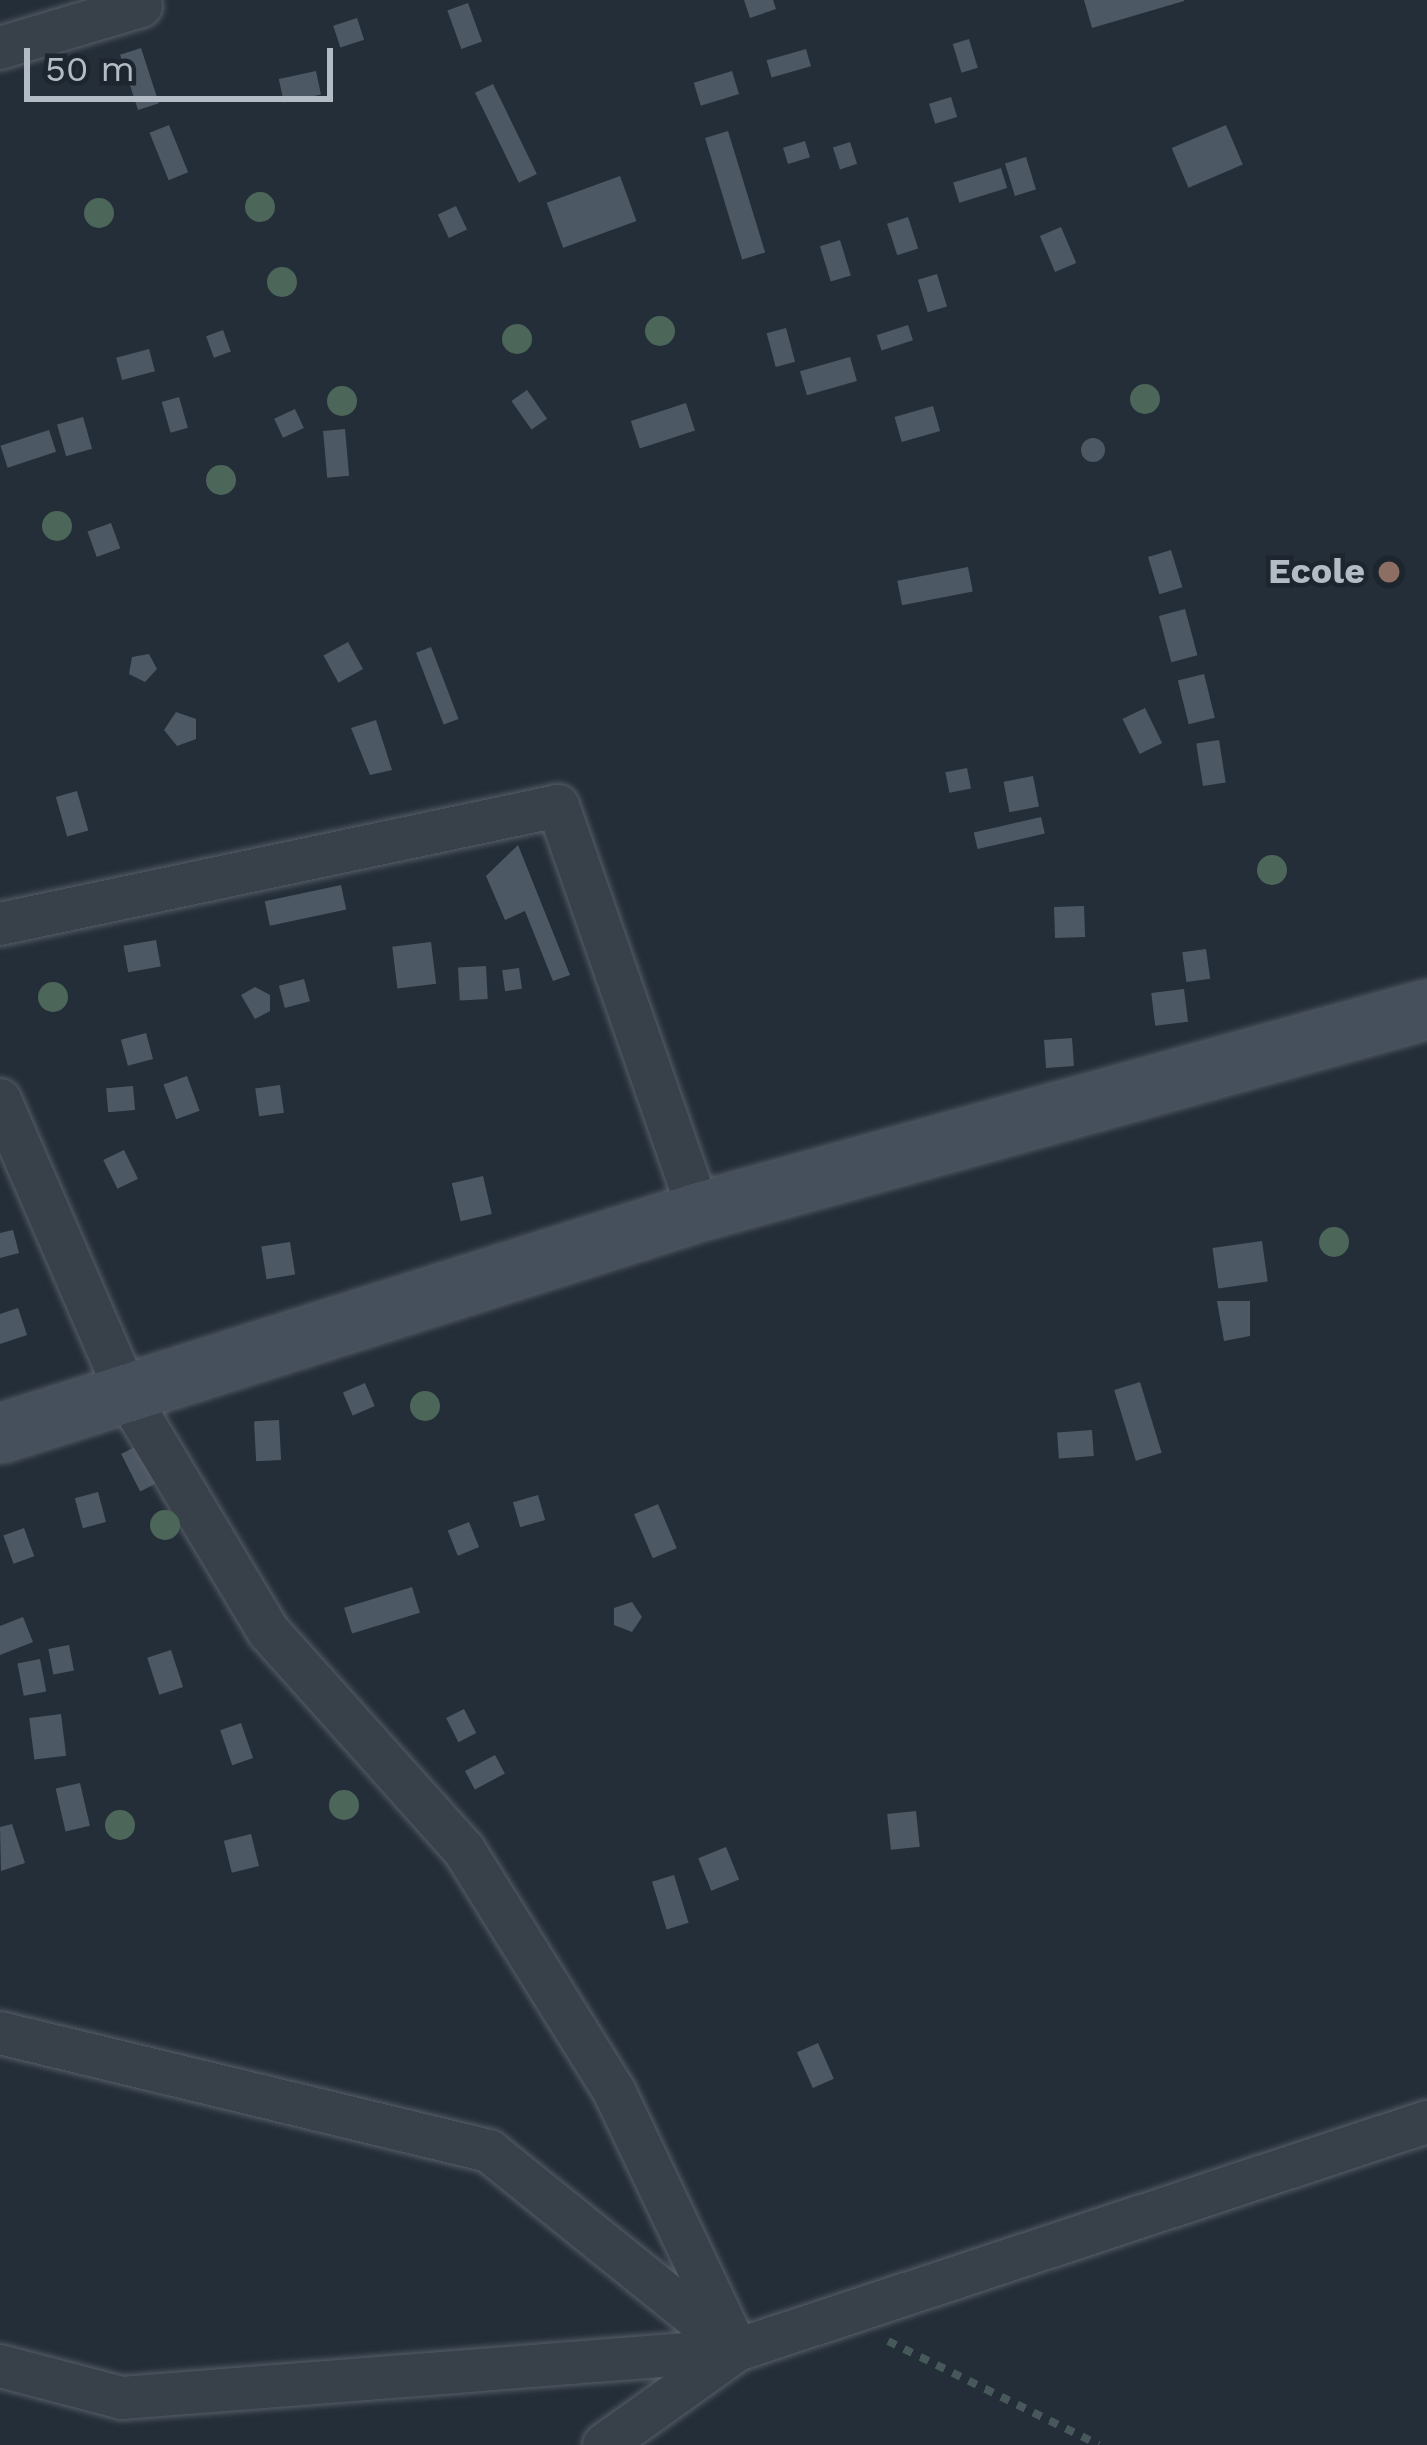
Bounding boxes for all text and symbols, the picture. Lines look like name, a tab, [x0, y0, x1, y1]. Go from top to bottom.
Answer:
scale bar	[30, 24, 339, 98]
text: 50 m	[45, 48, 135, 90]
place label: Ecole	[1268, 550, 1365, 594]
marker: Ecole	[1376, 559, 1402, 585]

